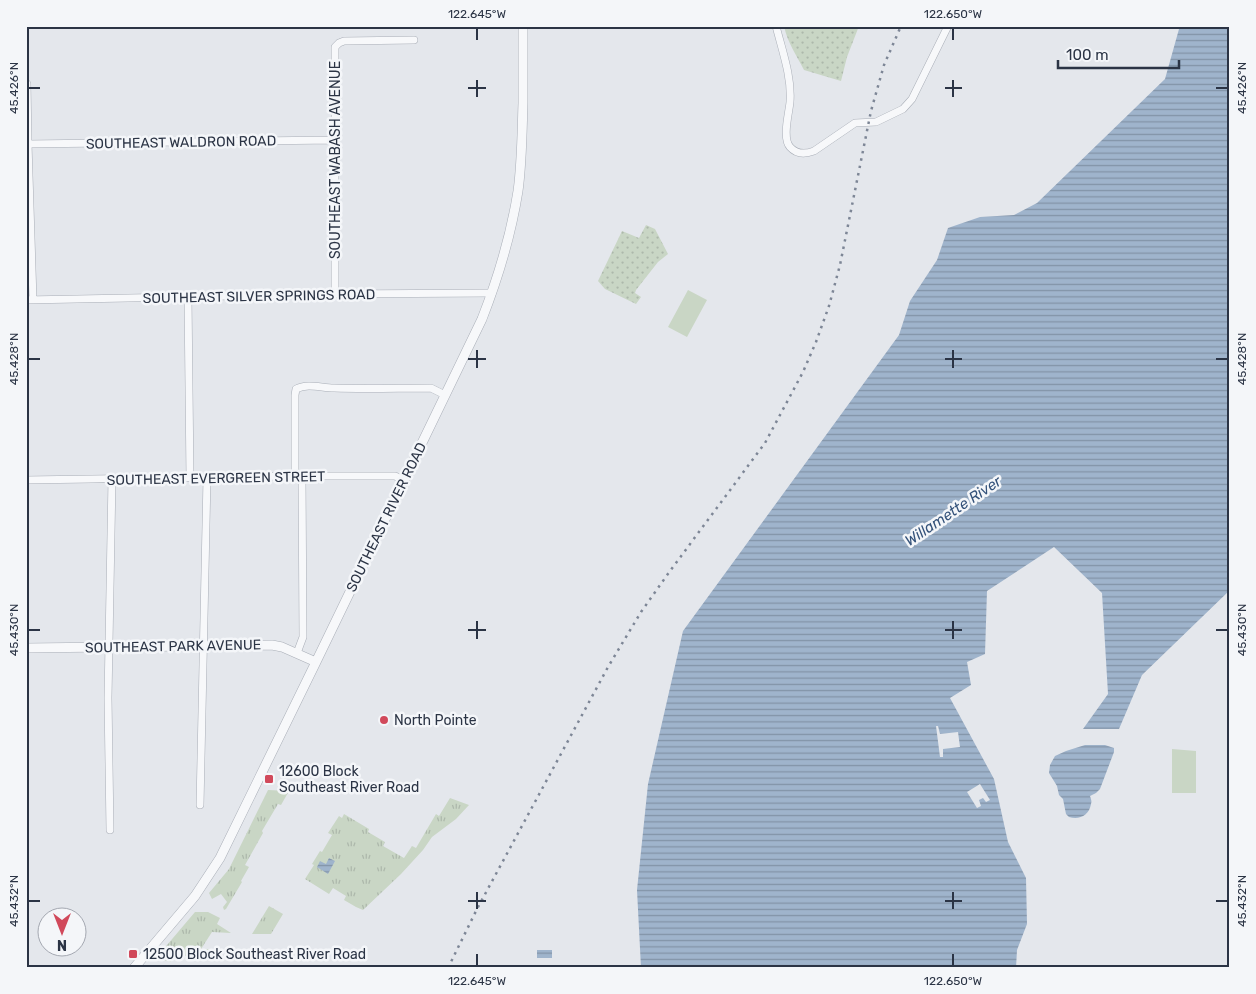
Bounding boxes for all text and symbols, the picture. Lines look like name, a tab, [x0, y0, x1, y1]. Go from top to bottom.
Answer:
text: 122.645°W	[448, 7, 506, 21]
text: 122.650°W	[924, 7, 983, 21]
scale bar	[1058, 38, 1180, 70]
text: 100 m	[1066, 46, 1108, 64]
street label: SOUTHEAST WABASH AVENUE	[327, 61, 344, 259]
text: 45.426°N	[7, 62, 21, 114]
text: 45.426°N	[1235, 62, 1249, 114]
street label: SOUTHEAST WALDRON ROAD	[86, 132, 276, 153]
street label: SOUTHEAST SILVER SPRINGS ROAD	[143, 286, 375, 307]
text: 45.428°N	[7, 333, 21, 385]
text: 45.428°N	[1235, 333, 1249, 385]
street label: SOUTHEAST RIVER ROAD	[343, 440, 430, 595]
street label: SOUTHEAST EVERGREEN STREET	[107, 468, 325, 489]
water label: Willamette River	[901, 471, 1006, 550]
text: 45.430°N	[7, 604, 21, 656]
text: 45.430°N	[1235, 604, 1249, 656]
street label: SOUTHEAST PARK AVENUE	[85, 636, 261, 657]
place label: North Pointe	[394, 712, 477, 729]
marker: North Pointe	[378, 714, 390, 726]
place label: 12600 Block Southeast River Road	[279, 763, 419, 796]
marker: 12600 Block Southeast River Road	[263, 773, 275, 785]
text: 45.432°N	[7, 875, 21, 927]
text: 45.432°N	[1235, 875, 1249, 927]
north arrow	[38, 906, 88, 956]
text: N	[57, 936, 67, 953]
place label: 12500 Block Southeast River Road	[143, 946, 366, 963]
marker: 12500 Block Southeast River Road	[127, 948, 139, 960]
text: 122.645°W	[448, 974, 506, 988]
text: 122.650°W	[924, 974, 983, 988]

